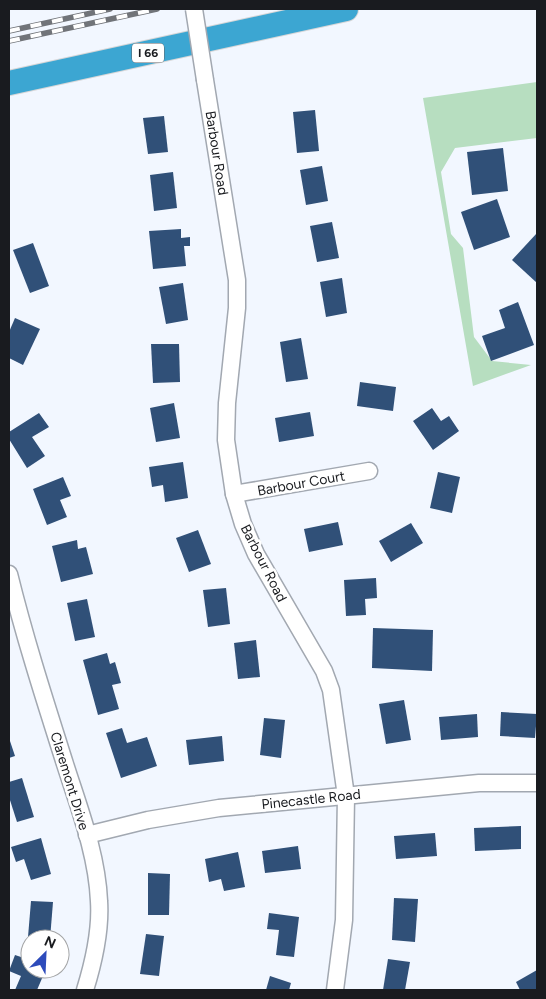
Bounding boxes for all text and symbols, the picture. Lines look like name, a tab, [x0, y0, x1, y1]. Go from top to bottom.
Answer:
road number: I 66	[132, 44, 164, 62]
street label: Barbour Road	[201, 110, 232, 196]
street label: Barbour Court	[256, 467, 346, 500]
street label: Barbour Road	[237, 522, 290, 605]
street label: Claremont Drive	[47, 730, 93, 833]
street label: Pinecastle Road	[261, 786, 362, 813]
north arrow	[20, 929, 70, 979]
text: N	[42, 933, 58, 953]

